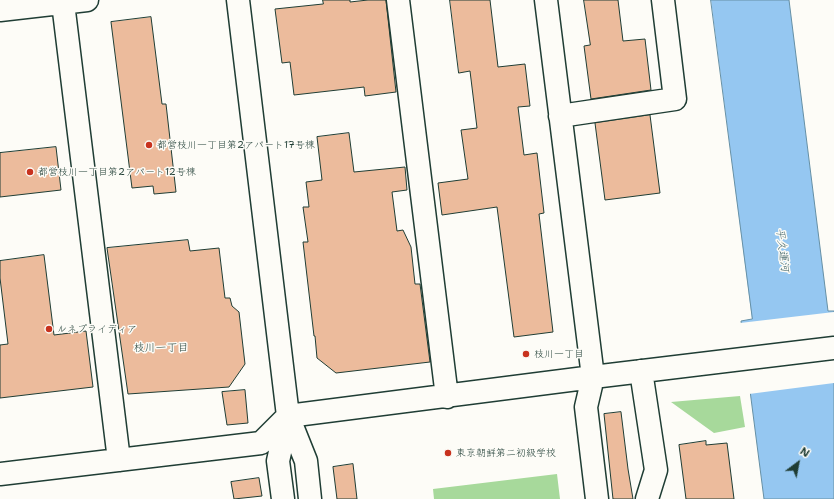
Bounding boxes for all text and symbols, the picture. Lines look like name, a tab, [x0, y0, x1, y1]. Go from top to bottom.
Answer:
place label: 都営枝川一丁目第2アパート17号棟	[157, 139, 315, 151]
marker: 都営枝川一丁目第2アパート17号棟	[144, 140, 154, 150]
place label: 都営枝川一丁目第2アパート12号棟	[38, 166, 196, 178]
marker: 都営枝川一丁目第2アパート12号棟	[25, 167, 35, 177]
water label: 平久運河	[773, 227, 791, 273]
place label: ルネプライディア	[57, 323, 137, 335]
marker: ルネプライディア	[44, 324, 54, 334]
district label: 枝川一丁目	[134, 341, 188, 355]
place label: 枝川一丁目	[534, 348, 584, 360]
marker: 枝川一丁目	[521, 349, 531, 359]
north arrow	[778, 443, 818, 483]
text: N	[797, 444, 812, 461]
place label: 東京朝鮮第二初級学校	[456, 447, 556, 459]
marker: 東京朝鮮第二初級学校	[443, 448, 453, 458]

